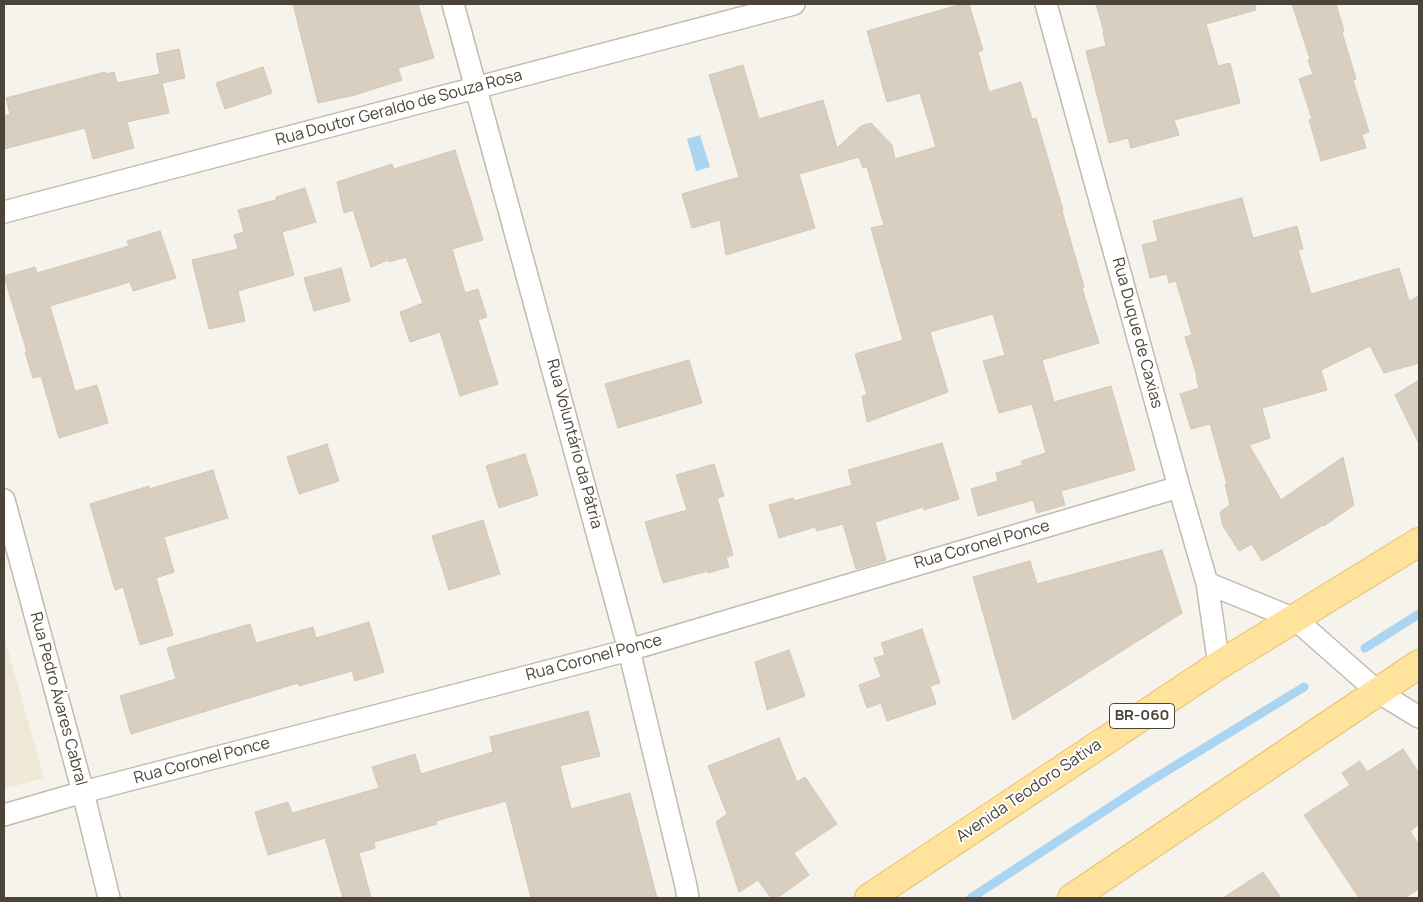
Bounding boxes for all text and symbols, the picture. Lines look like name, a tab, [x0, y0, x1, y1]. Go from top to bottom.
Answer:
street label: Rua Doutor Geraldo de Souza Rosa	[274, 66, 524, 150]
street label: Rua Duque de Caxias	[1108, 256, 1166, 410]
street label: Rua Voluntário da Pátria	[542, 357, 606, 531]
street label: Rua Coronel Ponce	[912, 516, 1052, 574]
street label: Rua Pedro Ávares Cabral	[26, 610, 90, 788]
street label: Rua Coronel Ponce	[524, 631, 664, 685]
road number: BR-060	[1110, 704, 1174, 728]
street label: Rua Coronel Ponce	[132, 734, 272, 788]
street label: Avenida Teodoro Sativa	[953, 735, 1105, 847]

